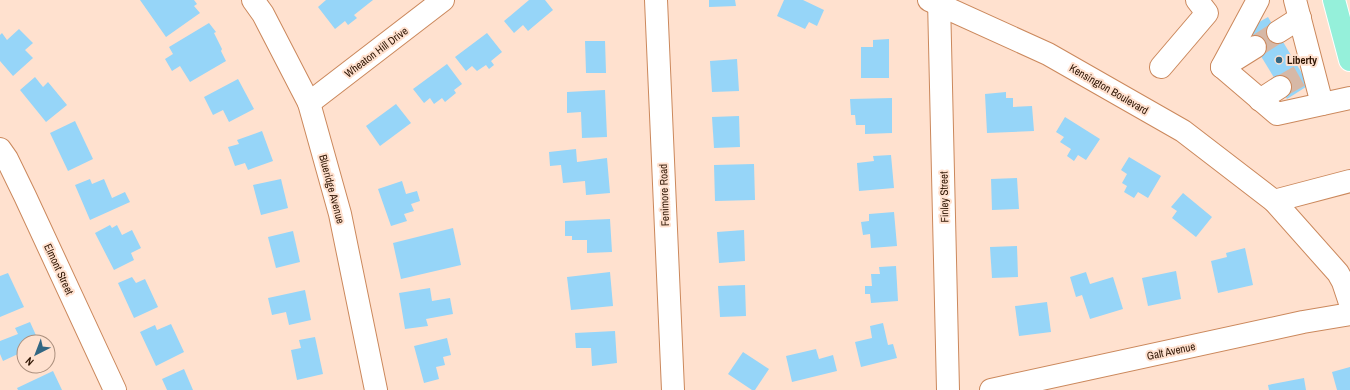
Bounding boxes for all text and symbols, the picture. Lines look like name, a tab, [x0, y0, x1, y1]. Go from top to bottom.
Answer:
street label: Wheaton Hill Drive	[342, 24, 410, 80]
place label: Liberty	[1287, 53, 1317, 67]
marker: Liberty	[1274, 55, 1284, 65]
street label: Kensington Boulevard	[1067, 61, 1151, 117]
street label: Blueridge Avenue	[316, 153, 348, 225]
street label: Fenimore Road	[656, 164, 672, 226]
street label: Finley Street	[937, 171, 951, 223]
street label: Elmont Street	[41, 241, 77, 297]
north arrow	[16, 334, 56, 374]
street label: Galt Avenue	[1146, 339, 1196, 363]
text: N	[22, 354, 36, 369]

